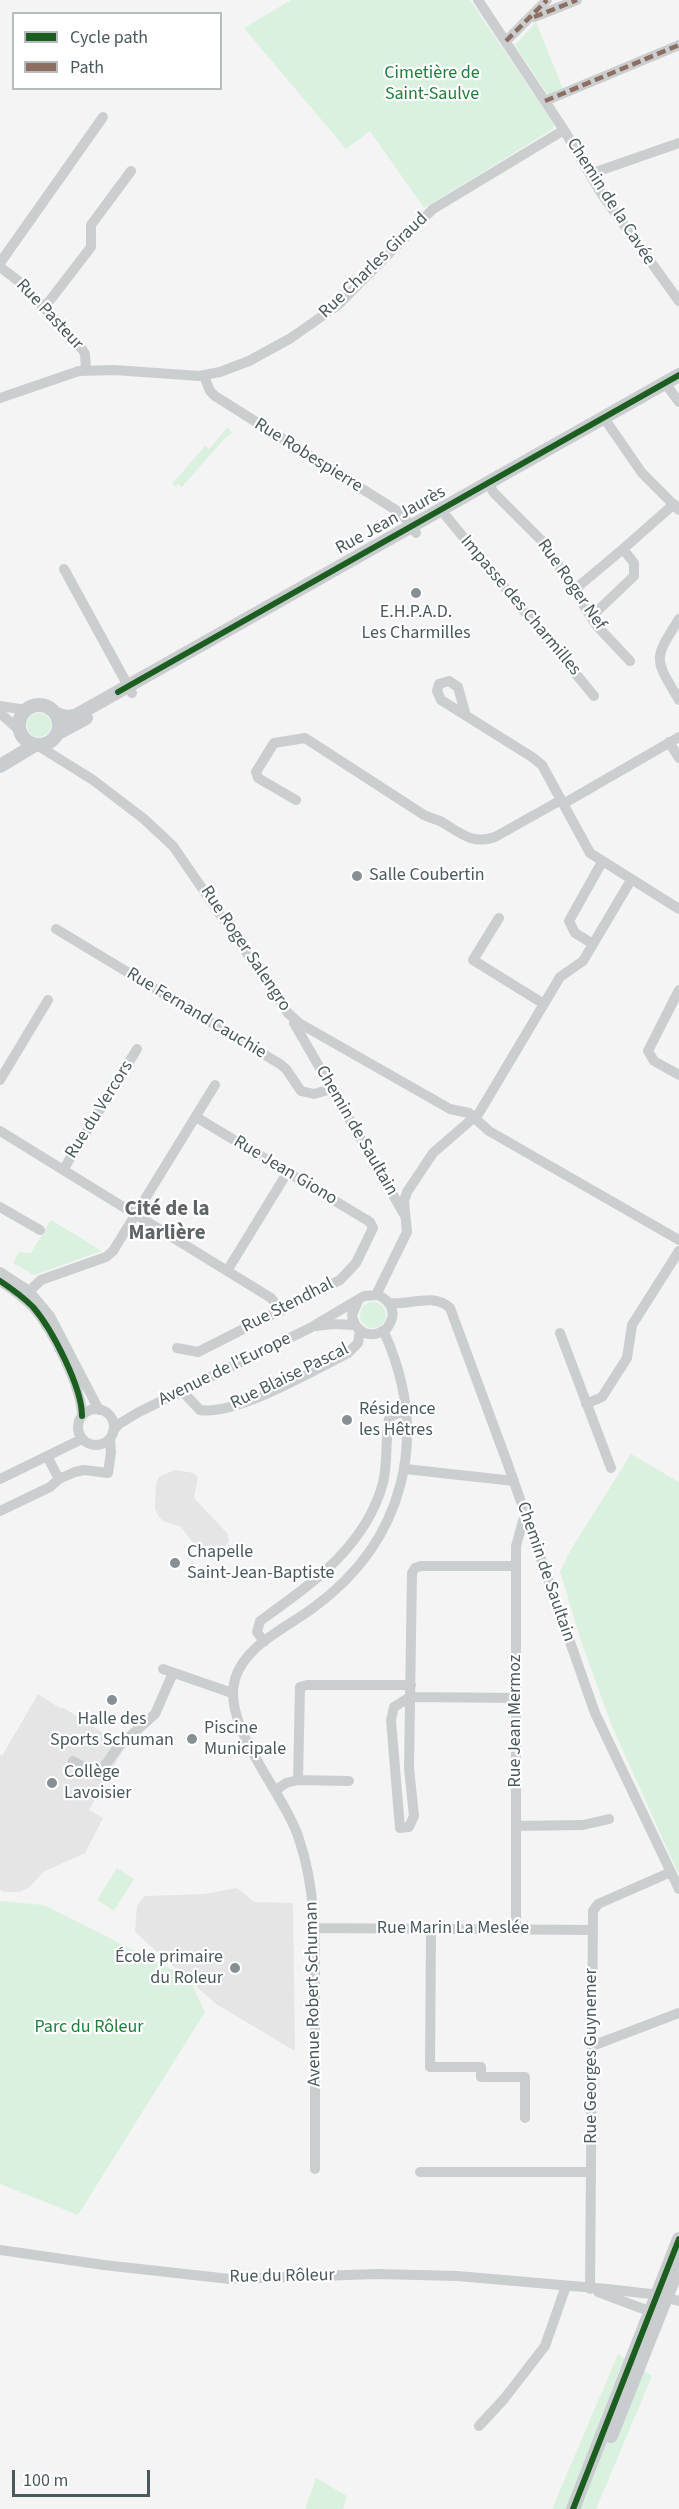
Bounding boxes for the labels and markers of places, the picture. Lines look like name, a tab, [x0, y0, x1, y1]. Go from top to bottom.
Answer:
marker: E.H.P.A.D. Les Charmilles	[409, 586, 423, 600]
place label: E.H.P.A.D. Les Charmilles	[362, 602, 470, 644]
place label: Salle Coubertin	[369, 865, 485, 887]
marker: Salle Coubertin	[350, 869, 364, 883]
place label: Résidence les Hêtres	[359, 1399, 435, 1442]
marker: Résidence les Hêtres	[340, 1413, 354, 1427]
place label: Chapelle Saint-Jean-Baptiste	[187, 1542, 334, 1584]
marker: Chapelle Saint-Jean-Baptiste	[168, 1556, 182, 1570]
marker: Halle des Sports Schuman	[105, 1693, 119, 1707]
place label: Halle des Sports Schuman	[50, 1709, 174, 1752]
place label: Piscine Municipale	[204, 1718, 286, 1760]
marker: Piscine Municipale	[185, 1732, 199, 1746]
place label: Collège Lavoisier	[64, 1762, 131, 1804]
marker: Collège Lavoisier	[45, 1776, 59, 1790]
place label: École primaire du Roleur	[115, 1947, 223, 1990]
marker: École primaire du Roleur	[228, 1961, 242, 1975]

